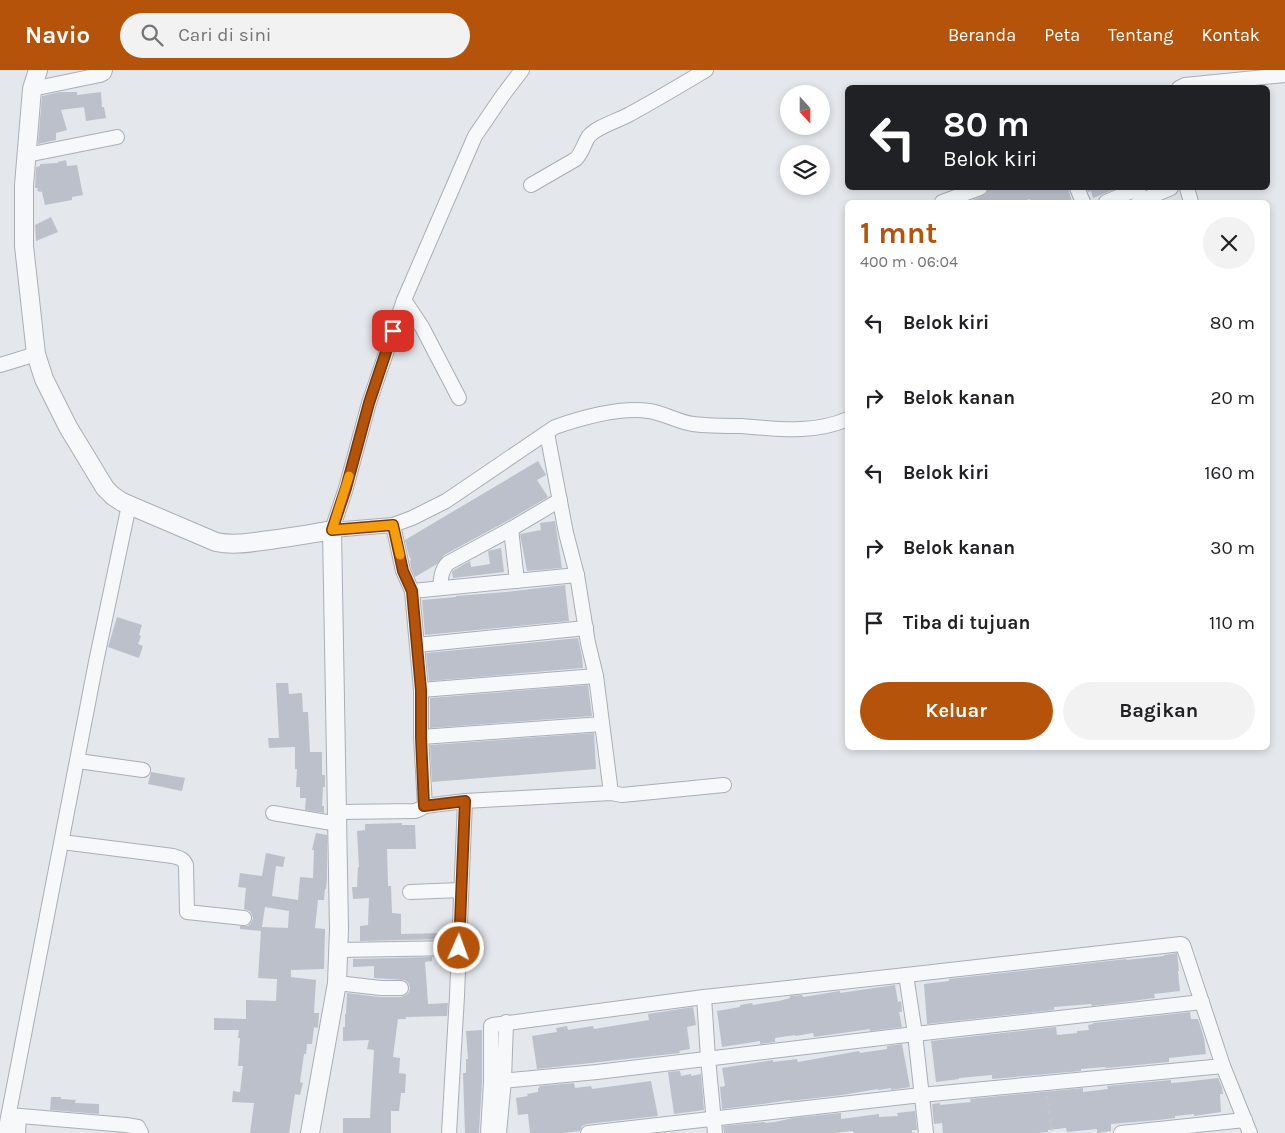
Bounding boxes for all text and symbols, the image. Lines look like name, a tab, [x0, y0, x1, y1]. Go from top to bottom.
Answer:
search box	[120, 13, 470, 58]
text: Navio	[25, 21, 90, 49]
icon: search	[138, 21, 166, 49]
text: Cari di sini	[178, 24, 272, 46]
text: Beranda	[948, 24, 1016, 46]
text: Peta	[1044, 24, 1080, 46]
text: Tentang	[1108, 24, 1174, 46]
text: Kontak	[1202, 24, 1260, 46]
north arrow	[780, 85, 830, 135]
map controls	[780, 85, 830, 195]
text: 80 m	[943, 104, 1030, 145]
icon: left	[860, 105, 925, 170]
button: layers	[780, 145, 830, 195]
text: Belok kiri	[943, 146, 1037, 172]
text: 1 mnt	[860, 215, 937, 251]
button: close	[1203, 217, 1255, 269]
text: 400 m · 06:04	[860, 252, 958, 271]
icon: left	[860, 309, 888, 337]
pin	[372, 310, 414, 352]
text: Belok kiri	[903, 312, 989, 334]
text: 80 m	[1210, 312, 1255, 334]
icon: arrive	[379, 317, 407, 345]
icon: right	[860, 384, 888, 412]
text: Belok kanan	[903, 387, 1015, 409]
text: 20 m	[1210, 387, 1255, 409]
icon: left	[860, 459, 888, 487]
text: Belok kiri	[903, 462, 989, 484]
text: 160 m	[1204, 462, 1255, 484]
icon: right	[860, 534, 888, 562]
text: Belok kanan	[903, 537, 1015, 559]
text: 30 m	[1210, 537, 1255, 559]
icon: arrive	[860, 609, 888, 637]
text: Tiba di tujuan	[903, 612, 1030, 634]
text: 110 m	[1209, 612, 1255, 634]
button: Keluar	[860, 682, 1053, 740]
button: Bagikan	[1063, 682, 1255, 740]
position arrow	[432, 921, 484, 973]

